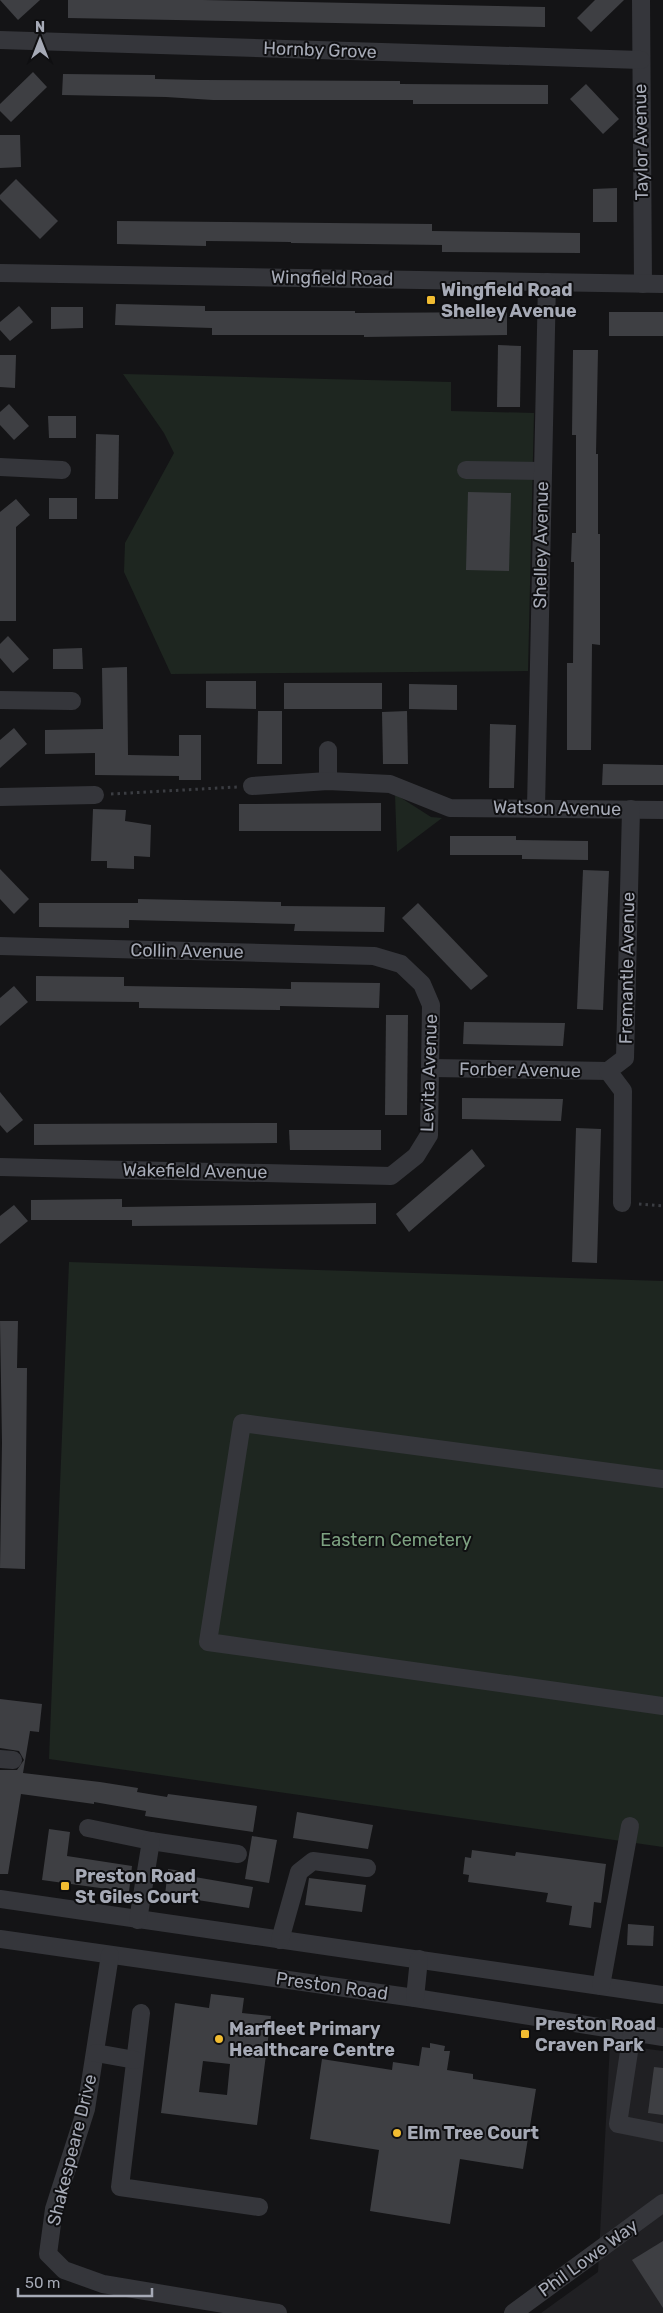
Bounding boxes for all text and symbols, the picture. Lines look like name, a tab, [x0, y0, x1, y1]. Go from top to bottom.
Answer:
north arrow	[15, 15, 65, 65]
text: N	[35, 19, 45, 36]
street label: Hornby Grove	[263, 37, 377, 63]
street label: Taylor Avenue	[629, 84, 653, 200]
street label: Wingfield Road	[271, 266, 393, 290]
place label: Wingfield Road Shelley Avenue	[441, 279, 577, 322]
marker: Wingfield Road Shelley Avenue	[425, 294, 437, 306]
street label: Shelley Avenue	[529, 481, 553, 609]
street label: Watson Avenue	[493, 796, 621, 820]
street label: Fremantle Avenue	[615, 892, 639, 1044]
street label: Collin Avenue	[130, 939, 244, 963]
street label: Levita Avenue	[416, 1014, 442, 1132]
street label: Forber Avenue	[459, 1058, 581, 1082]
street label: Wakefield Avenue	[122, 1159, 268, 1183]
park label: Eastern Cemetery	[320, 1529, 472, 1551]
place label: Preston Road St Giles Court	[75, 1865, 199, 1908]
marker: Preston Road St Giles Court	[59, 1880, 71, 1892]
street label: Preston Road	[275, 1967, 389, 2005]
place label: Preston Road Craven Park	[535, 2013, 656, 2056]
place label: Marfleet Primary Healthcare Centre	[229, 2018, 395, 2061]
marker: Preston Road Craven Park	[519, 2028, 531, 2040]
marker: Marfleet Primary Healthcare Centre	[213, 2033, 225, 2045]
street label: Shakespeare Drive	[43, 2072, 101, 2228]
place label: Elm Tree Court	[407, 2122, 539, 2144]
marker: Elm Tree Court	[391, 2127, 403, 2139]
street label: Phil Lowe Way	[534, 2214, 642, 2302]
scale bar	[18, 2266, 151, 2298]
text: 50 m	[25, 2274, 60, 2292]

